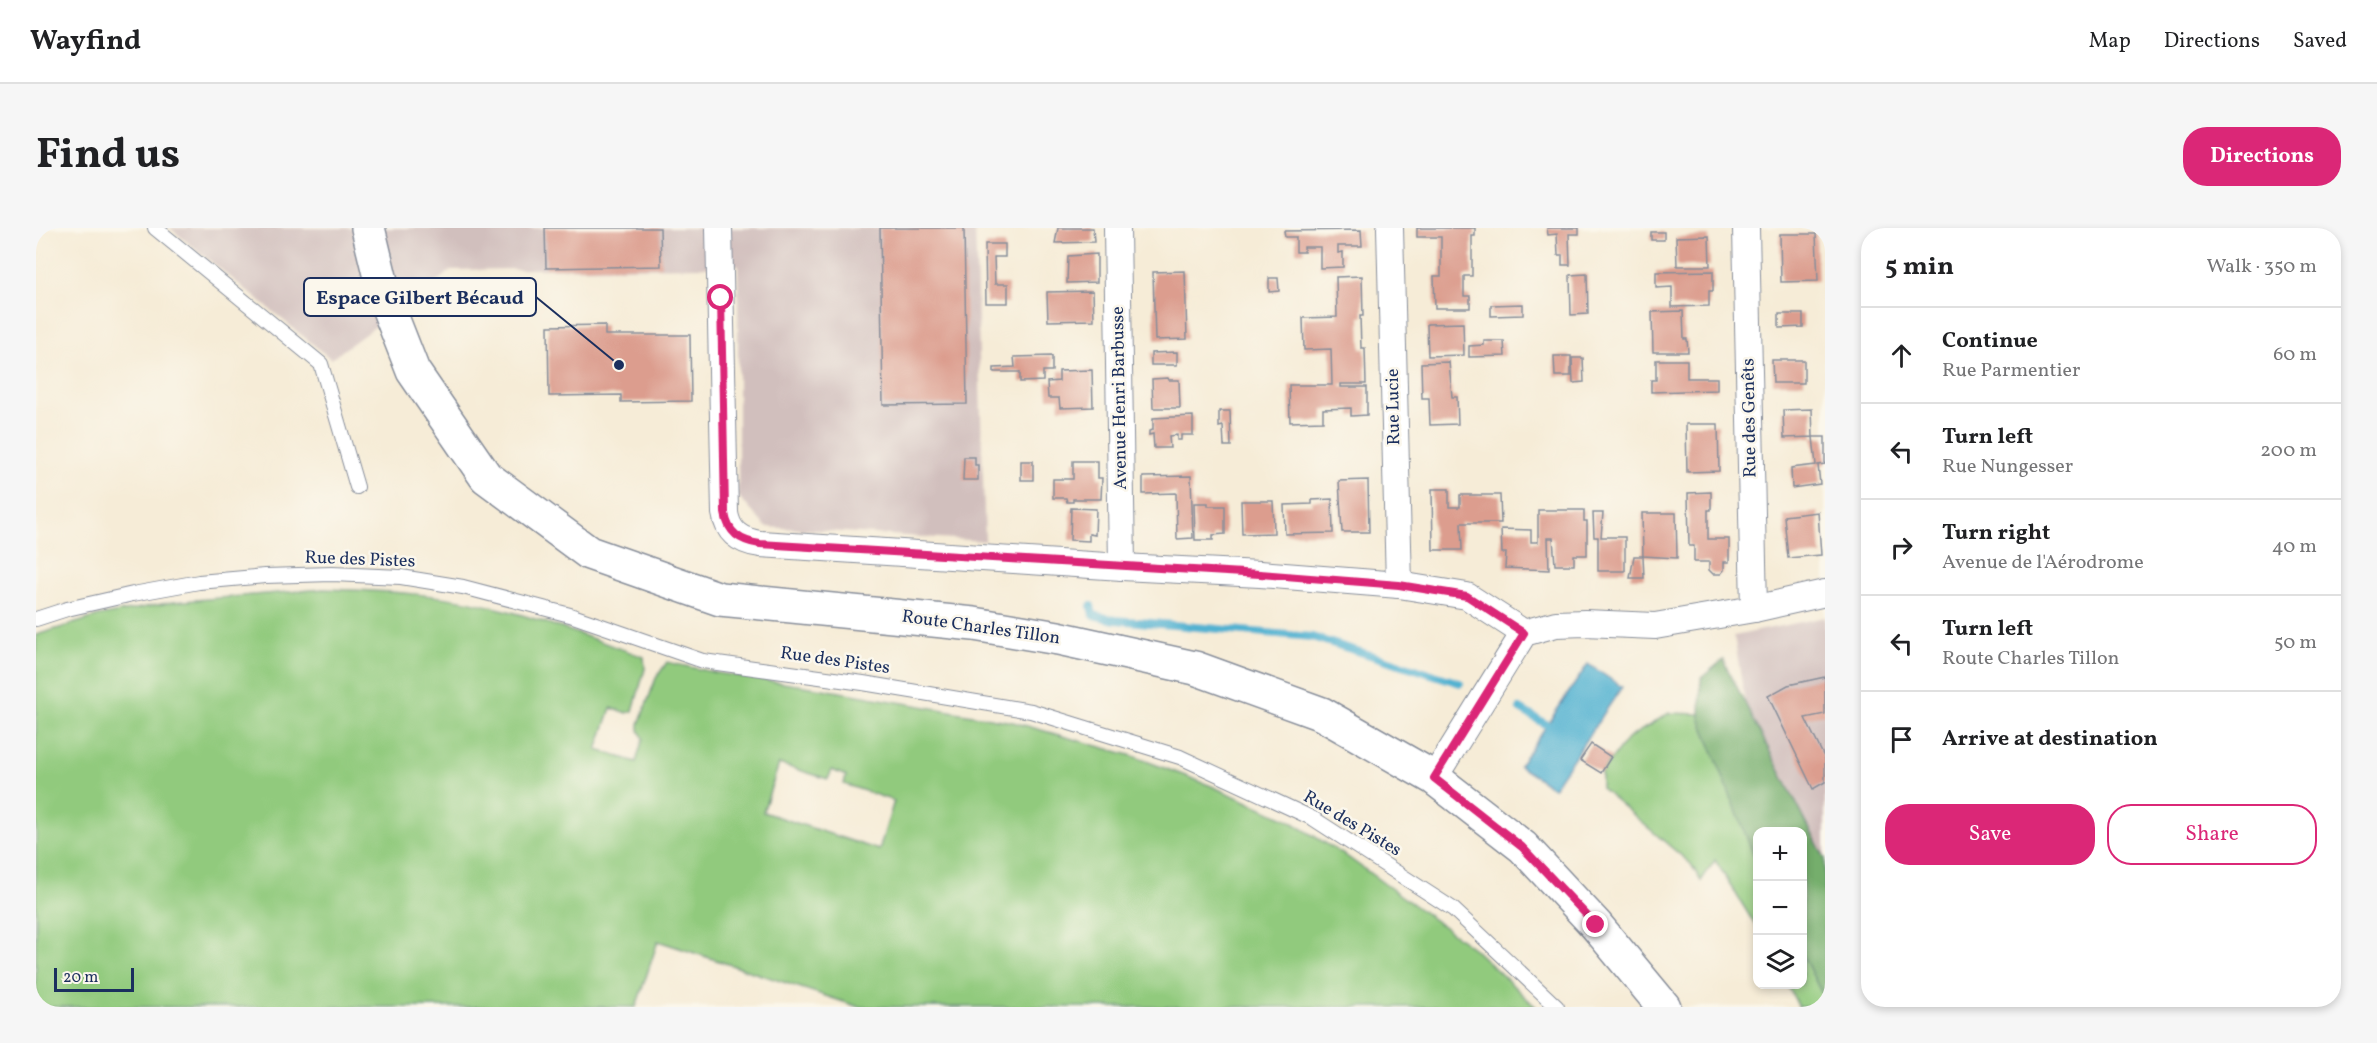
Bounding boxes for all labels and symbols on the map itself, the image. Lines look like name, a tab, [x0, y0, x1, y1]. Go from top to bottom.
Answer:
callout: Espace Gilbert Bécaud	[304, 278, 536, 316]
route start	[707, 284, 733, 310]
text: Espace Gilbert Bécaud	[316, 285, 524, 313]
street label: Avenue Henri Barbusse	[1106, 306, 1134, 490]
street label: Rue des Genêts	[1736, 358, 1764, 478]
street label: Rue Lucie	[1381, 368, 1407, 446]
street label: Rue des Pistes	[304, 546, 416, 574]
street label: Route Charles Tillon	[900, 605, 1062, 652]
street label: Rue des Pistes	[779, 641, 891, 681]
street label: Rue des Pistes	[1298, 785, 1406, 863]
route end	[1582, 911, 1608, 937]
scale bar	[54, 965, 134, 992]

